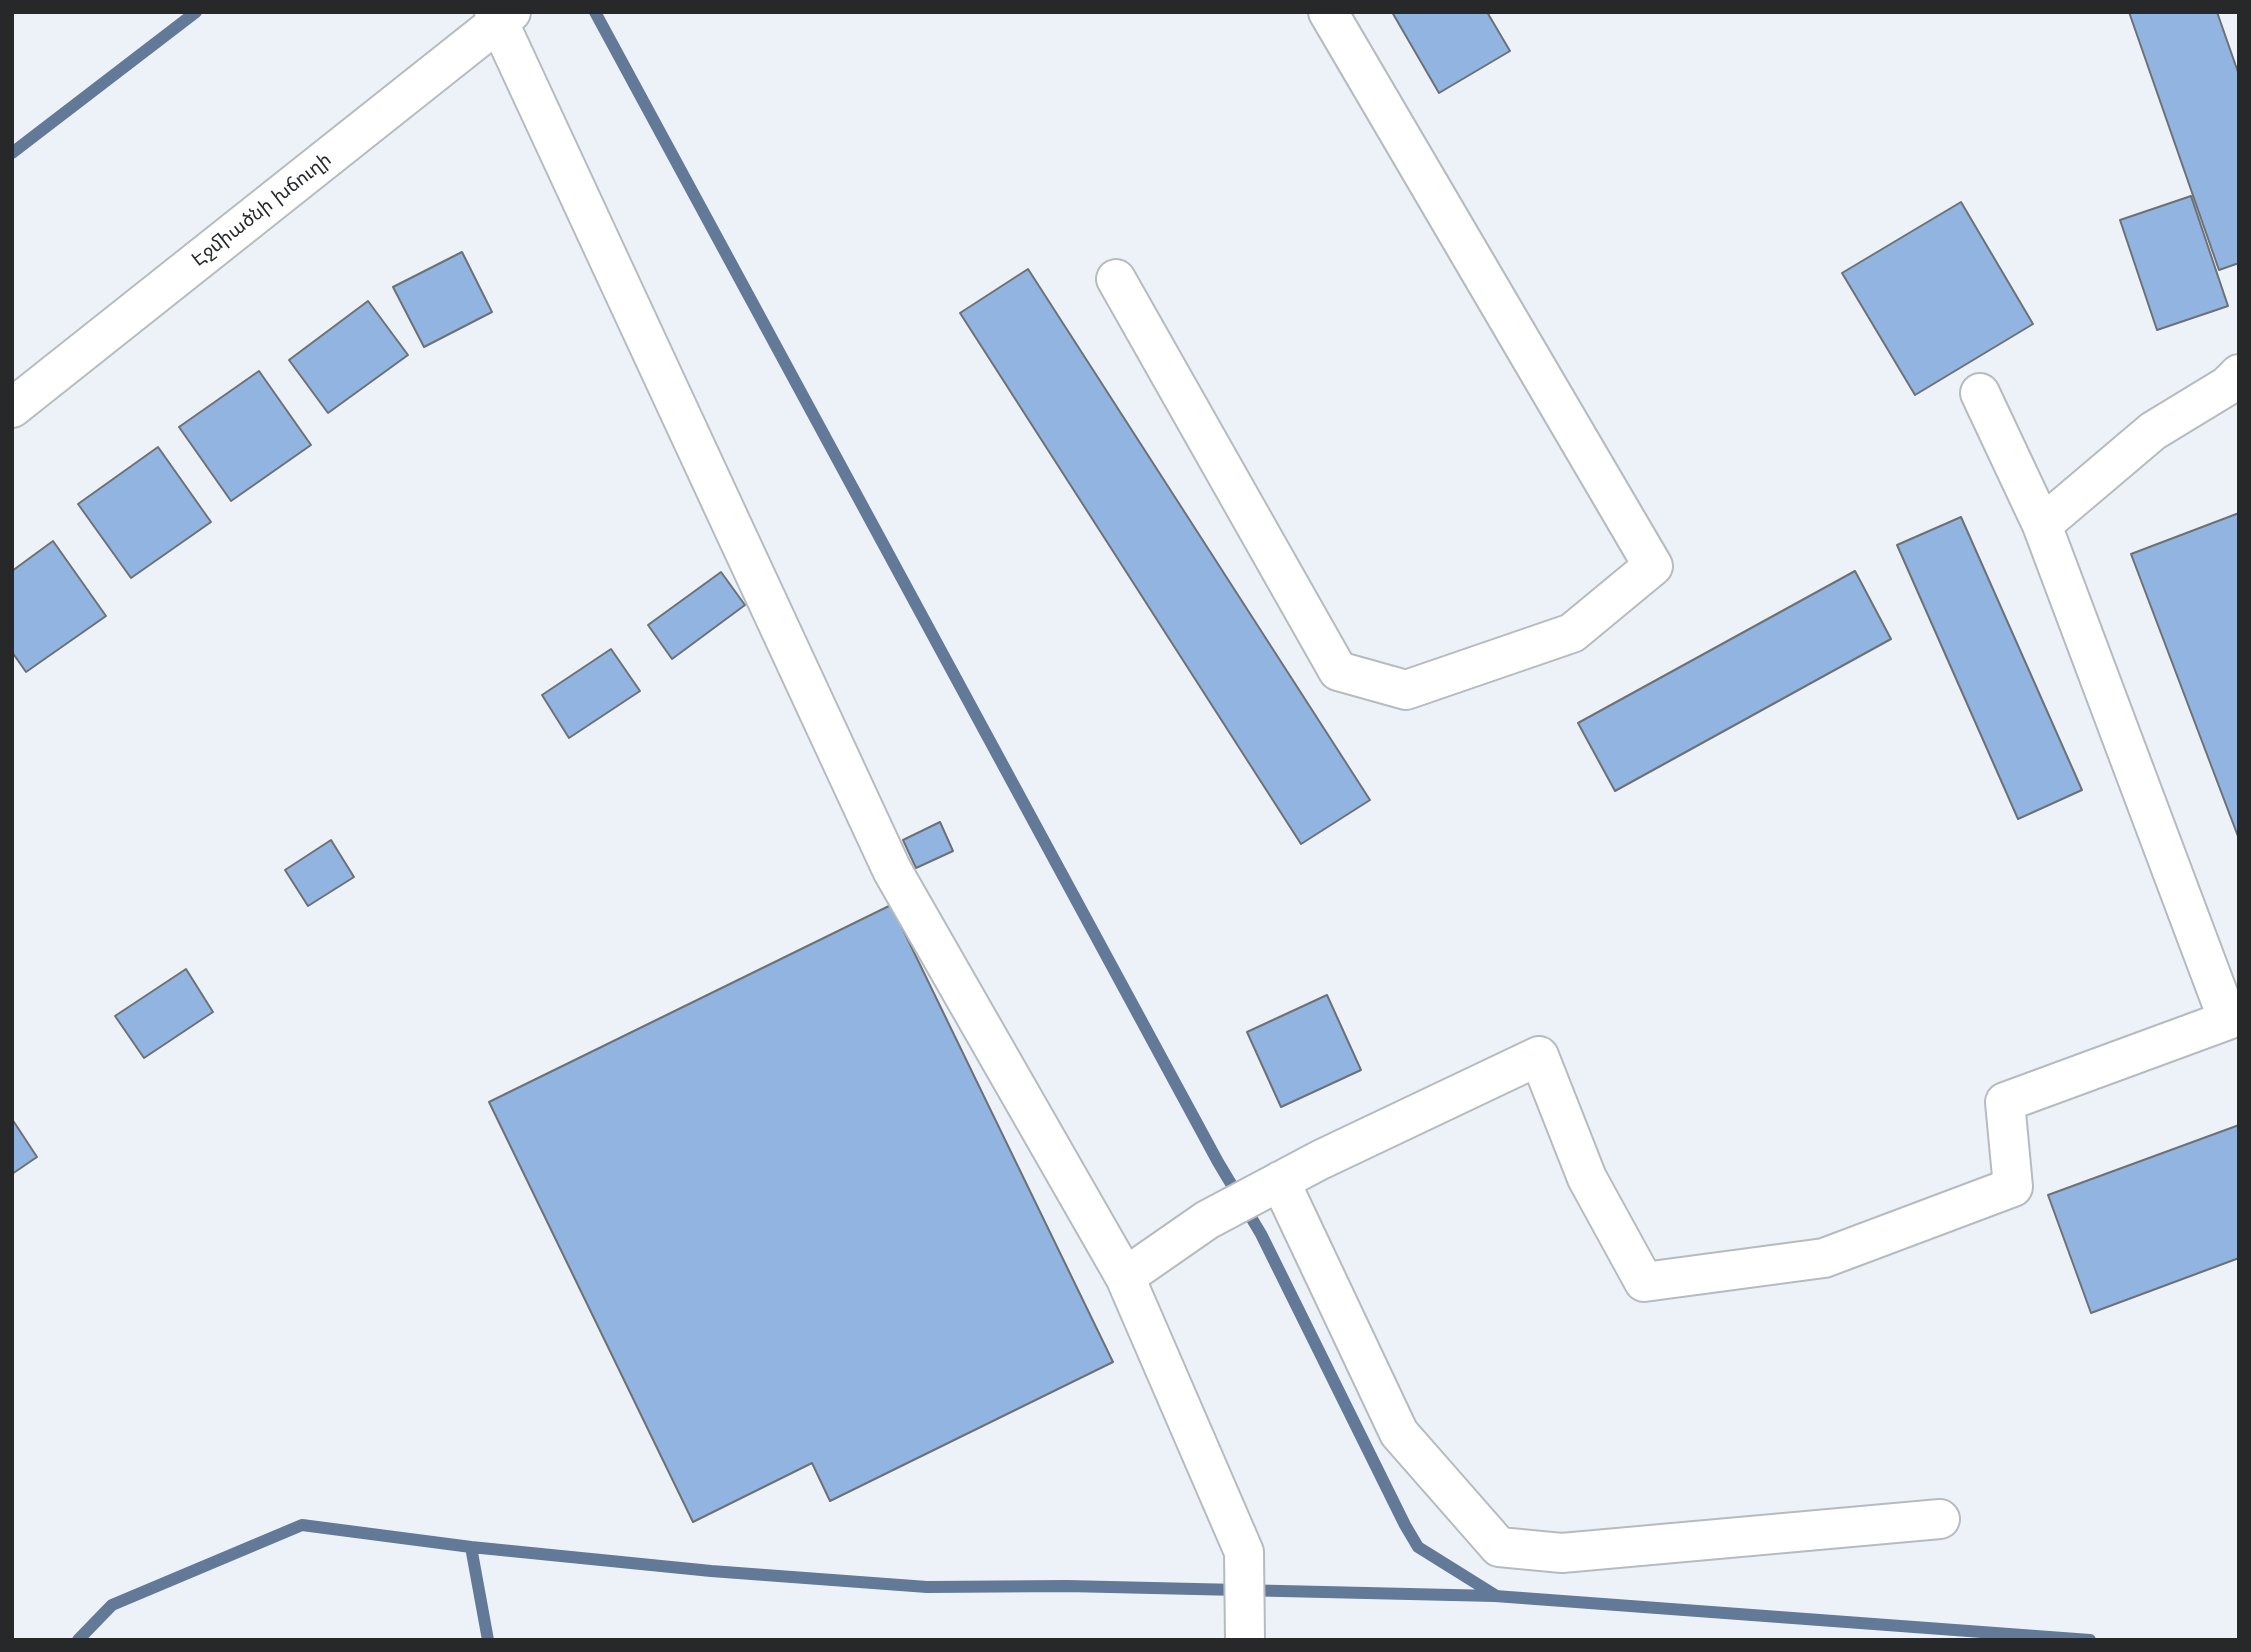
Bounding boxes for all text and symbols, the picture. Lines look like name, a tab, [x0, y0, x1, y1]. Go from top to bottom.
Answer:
street label: Էջմիածնի խճուղի	[188, 149, 336, 271]

